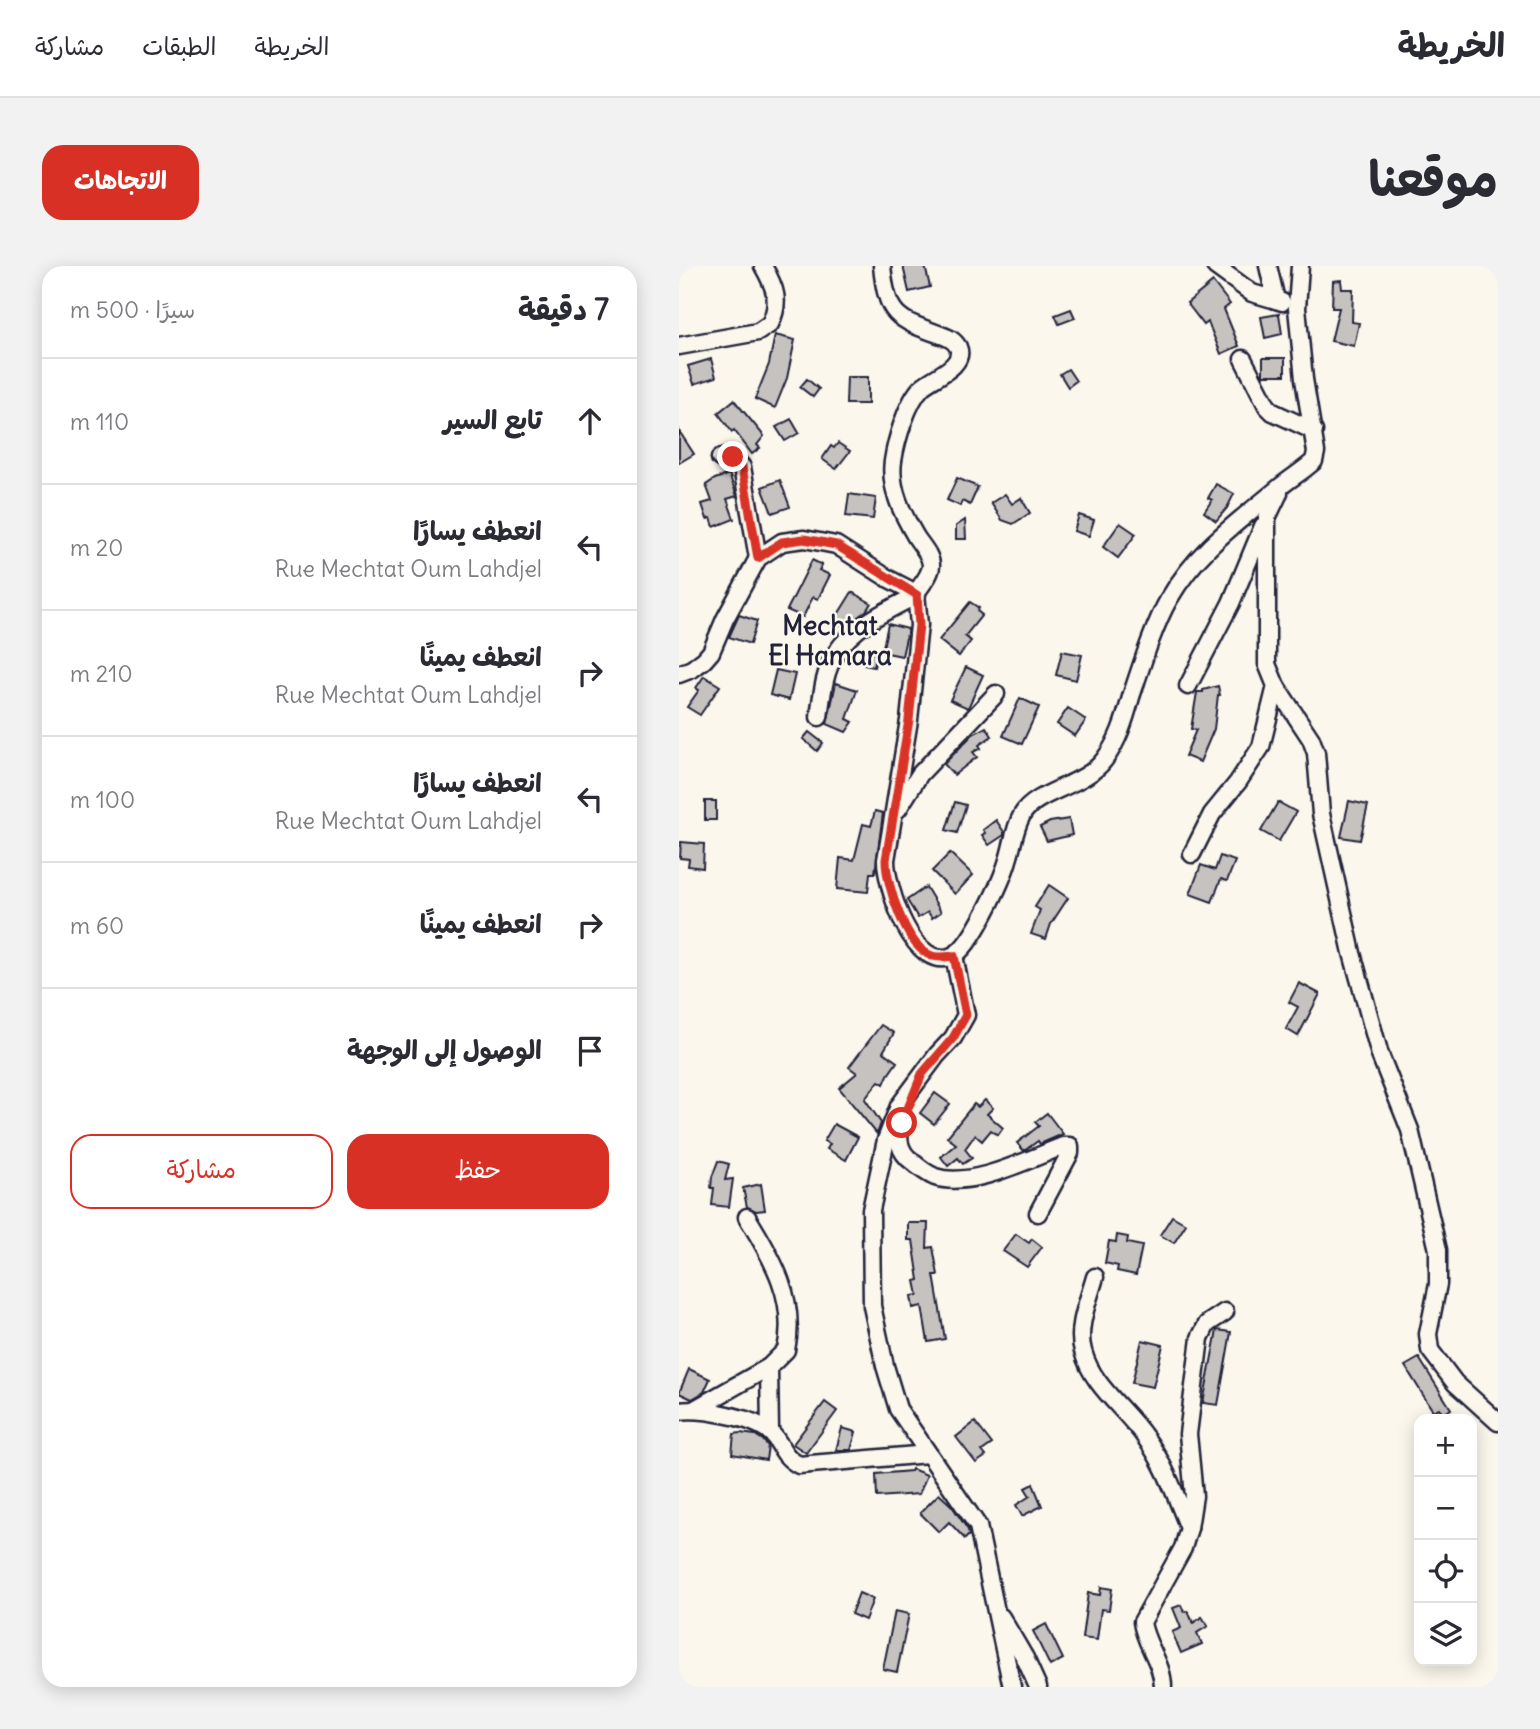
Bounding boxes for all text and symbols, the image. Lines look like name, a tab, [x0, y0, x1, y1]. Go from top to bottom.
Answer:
text: الخريطة	[1398, 24, 1505, 66]
text: مشاركة	[35, 31, 104, 61]
text: الطبقات	[142, 31, 217, 61]
text: الخريطة	[255, 31, 329, 61]
button: الاتجاهات	[42, 145, 199, 220]
text: موقعنا	[1368, 148, 1498, 209]
text: 7 دقيقة	[518, 290, 609, 328]
text: سيرًا · 500 m	[70, 295, 195, 324]
icon: ahead	[571, 402, 609, 440]
text: تابع السير	[443, 403, 542, 436]
text: 110 m	[70, 407, 129, 436]
route end	[717, 441, 748, 472]
text: انعطف يسارًا	[413, 514, 542, 547]
icon: left	[571, 528, 609, 566]
text: 20 m	[70, 533, 123, 562]
text: Rue Mechtat Oum Lahdjel	[275, 554, 542, 583]
district label: Mechtat El Hamara	[768, 609, 892, 672]
text: انعطف يمينًا	[420, 640, 542, 673]
icon: right	[571, 654, 609, 692]
text: 210 m	[70, 659, 133, 688]
text: Rue Mechtat Oum Lahdjel	[275, 680, 542, 709]
text: انعطف يسارًا	[413, 766, 542, 799]
icon: left	[571, 780, 609, 818]
text: 100 m	[70, 785, 135, 814]
text: Rue Mechtat Oum Lahdjel	[275, 806, 542, 835]
icon: right	[571, 906, 609, 944]
text: انعطف يمينًا	[420, 907, 542, 940]
text: 60 m	[70, 911, 124, 940]
icon: arrive	[571, 1032, 609, 1070]
text: الوصول إلى الوجهة	[347, 1033, 542, 1066]
route start	[886, 1107, 917, 1138]
button: مشاركة	[70, 1134, 333, 1209]
button: حفظ	[347, 1134, 609, 1209]
map controls	[1414, 1414, 1477, 1666]
button: +	[1414, 1414, 1477, 1477]
button: −	[1414, 1477, 1477, 1540]
button: locate	[1414, 1540, 1477, 1603]
button: layers	[1414, 1603, 1477, 1666]

